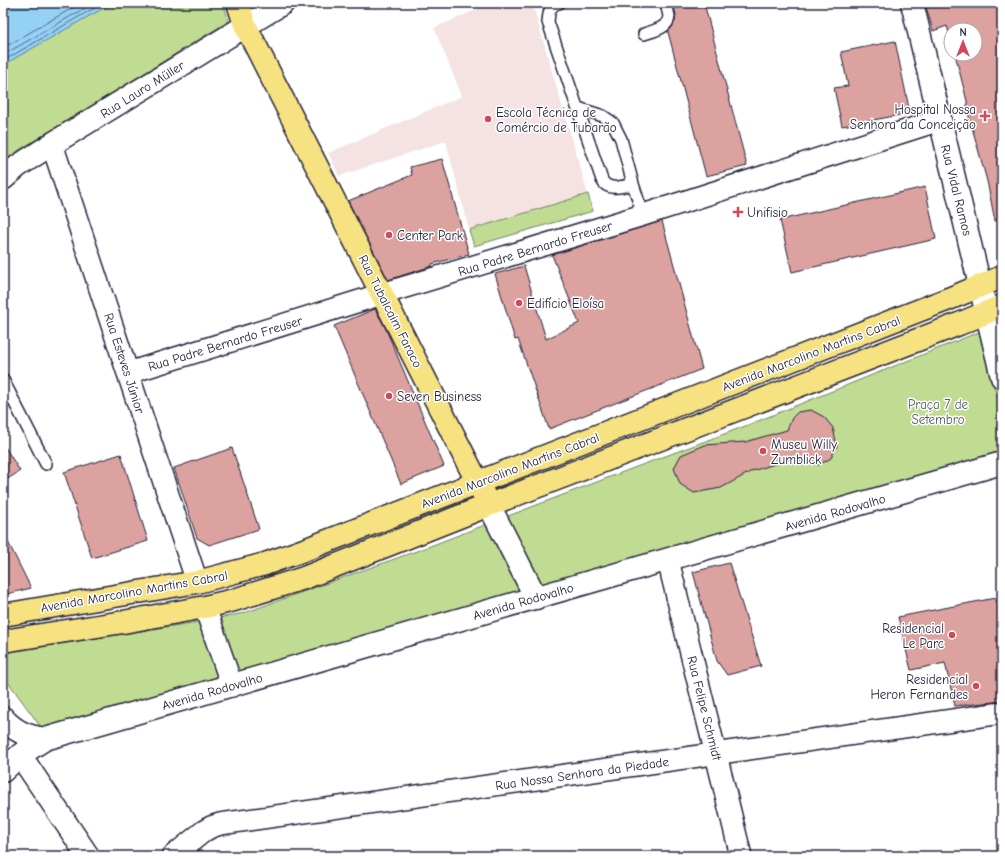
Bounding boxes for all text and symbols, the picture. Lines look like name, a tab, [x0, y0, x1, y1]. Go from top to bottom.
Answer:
north arrow	[943, 22, 983, 62]
text: N	[959, 26, 967, 39]
street label: Rua Lauro Müller	[98, 57, 188, 121]
place label: Hospital Nossa Senhora da Conceição	[850, 102, 976, 132]
place label: Escola Técnica de Comércio de Tubarão	[496, 105, 617, 135]
marker: Hospital Nossa Senhora da Conceição	[979, 110, 991, 122]
marker: Escola Técnica de Comércio de Tubarão	[483, 114, 493, 124]
street label: Rua Vidal Ramos	[938, 143, 975, 237]
place label: Unifisio	[747, 205, 788, 220]
marker: Unifisio	[732, 206, 744, 218]
street label: Rua Padre Bernardo Freuser	[456, 218, 615, 279]
place label: Center Park	[397, 228, 464, 243]
marker: Center Park	[384, 230, 394, 240]
street label: Rua Tubalcaim Faraco	[356, 252, 426, 370]
place label: Edifício Eloísa	[527, 296, 604, 311]
marker: Edifício Eloísa	[514, 298, 524, 308]
street label: Rua Esteves Júnior	[101, 311, 148, 416]
street label: Rua Padre Bernardo Freuser	[146, 313, 305, 374]
street label: Avenida Marcolino Martins Cabral	[720, 313, 902, 394]
place label: Seven Business	[397, 389, 482, 404]
marker: Seven Business	[384, 391, 394, 401]
park label: Praça 7 de Setembro	[908, 397, 969, 427]
street label: Avenida Marcolino Martins Cabral	[419, 430, 601, 511]
place label: Museu Willy Zumblick	[771, 437, 837, 467]
marker: Museu Willy Zumblick	[758, 446, 768, 456]
street label: Avenida Rodovalho	[783, 491, 887, 534]
street label: Avenida Marcolino Martins Cabral	[39, 568, 229, 615]
street label: Avenida Rodovalho	[471, 580, 575, 623]
place label: Residencial Le Parc	[882, 621, 944, 651]
marker: Residencial Le Parc	[947, 630, 957, 640]
street label: Rua Felipe Schmidt	[684, 654, 725, 763]
street label: Avenida Rodovalho	[160, 670, 264, 713]
place label: Residencial Heron Fernandes	[870, 672, 968, 702]
marker: Residencial Heron Fernandes	[971, 681, 981, 691]
street label: Rua Nossa Senhora da Piedade	[494, 754, 670, 793]

